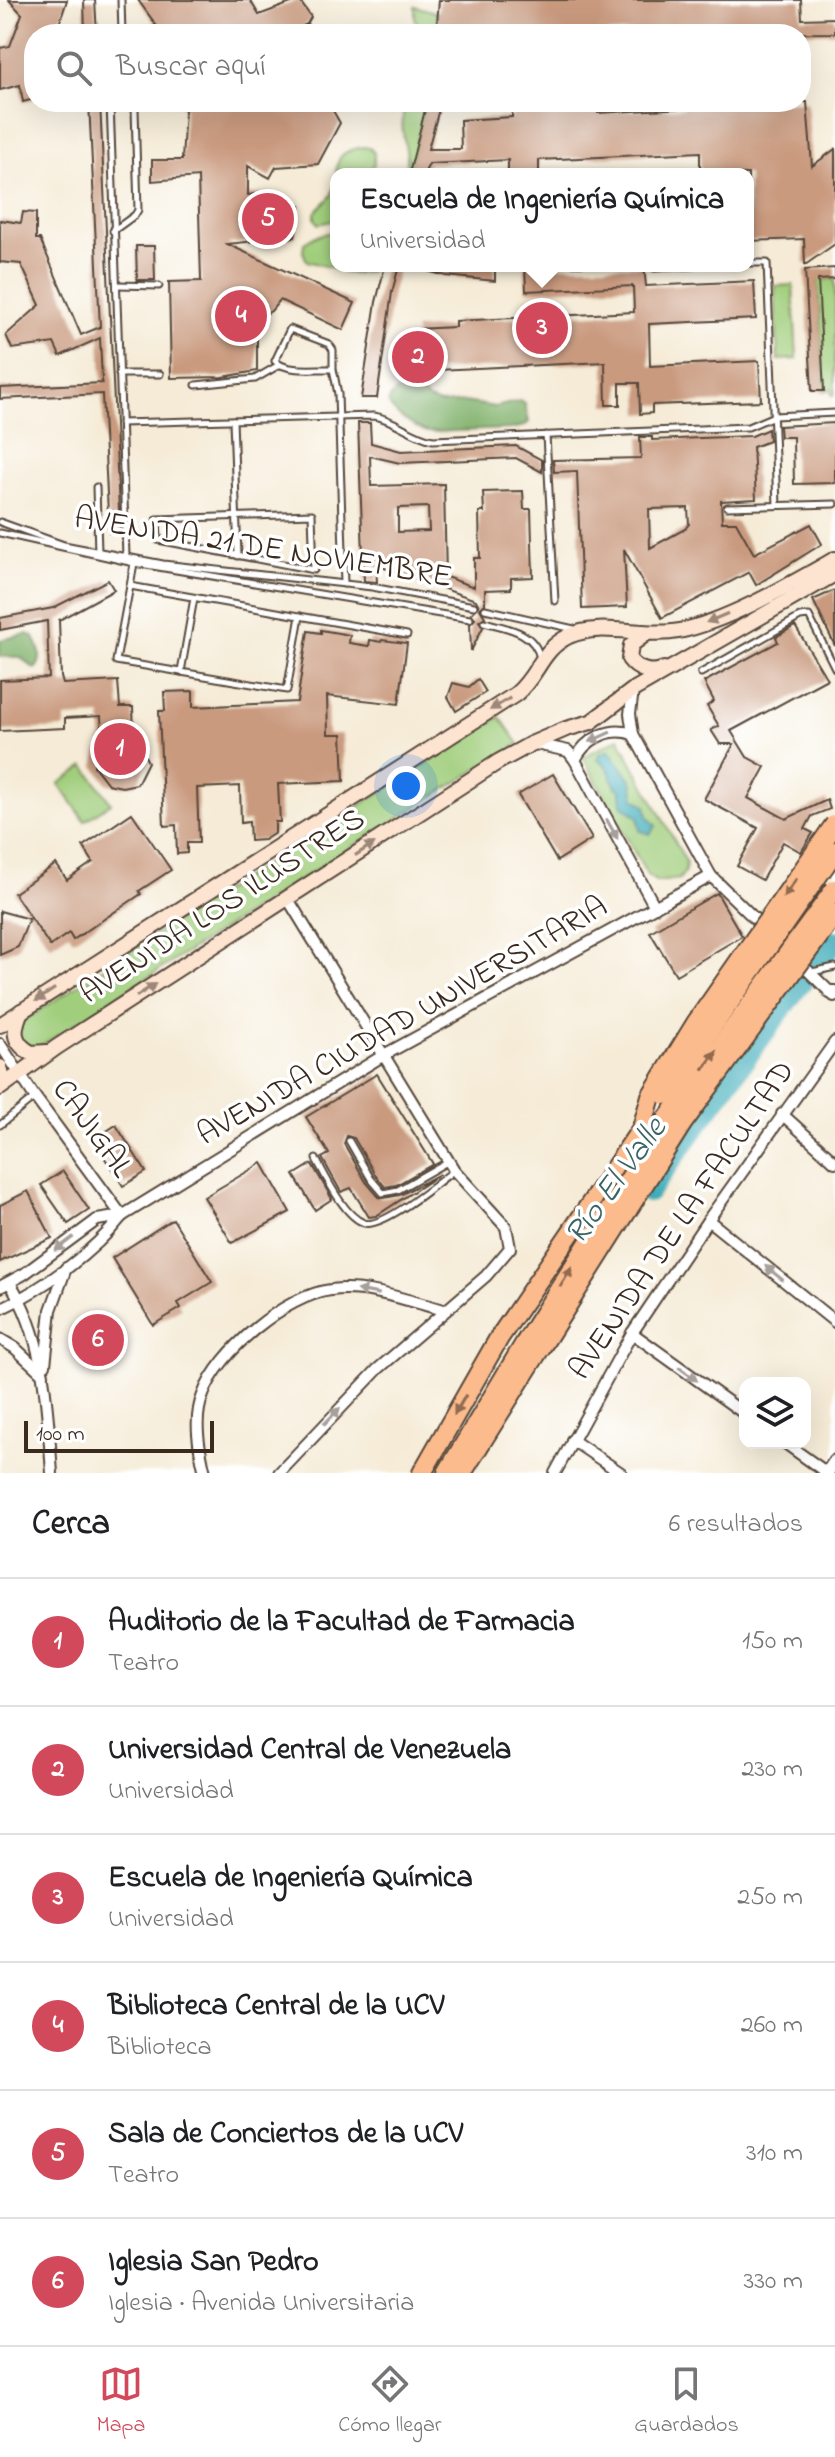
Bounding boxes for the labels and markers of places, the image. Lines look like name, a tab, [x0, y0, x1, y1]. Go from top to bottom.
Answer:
pin: 5	[242, 189, 294, 249]
pin: 4	[215, 286, 267, 346]
pin: 3	[516, 298, 568, 358]
pin: 2	[392, 327, 444, 387]
pin: 1	[94, 719, 146, 779]
pin: 6	[72, 1310, 124, 1370]

